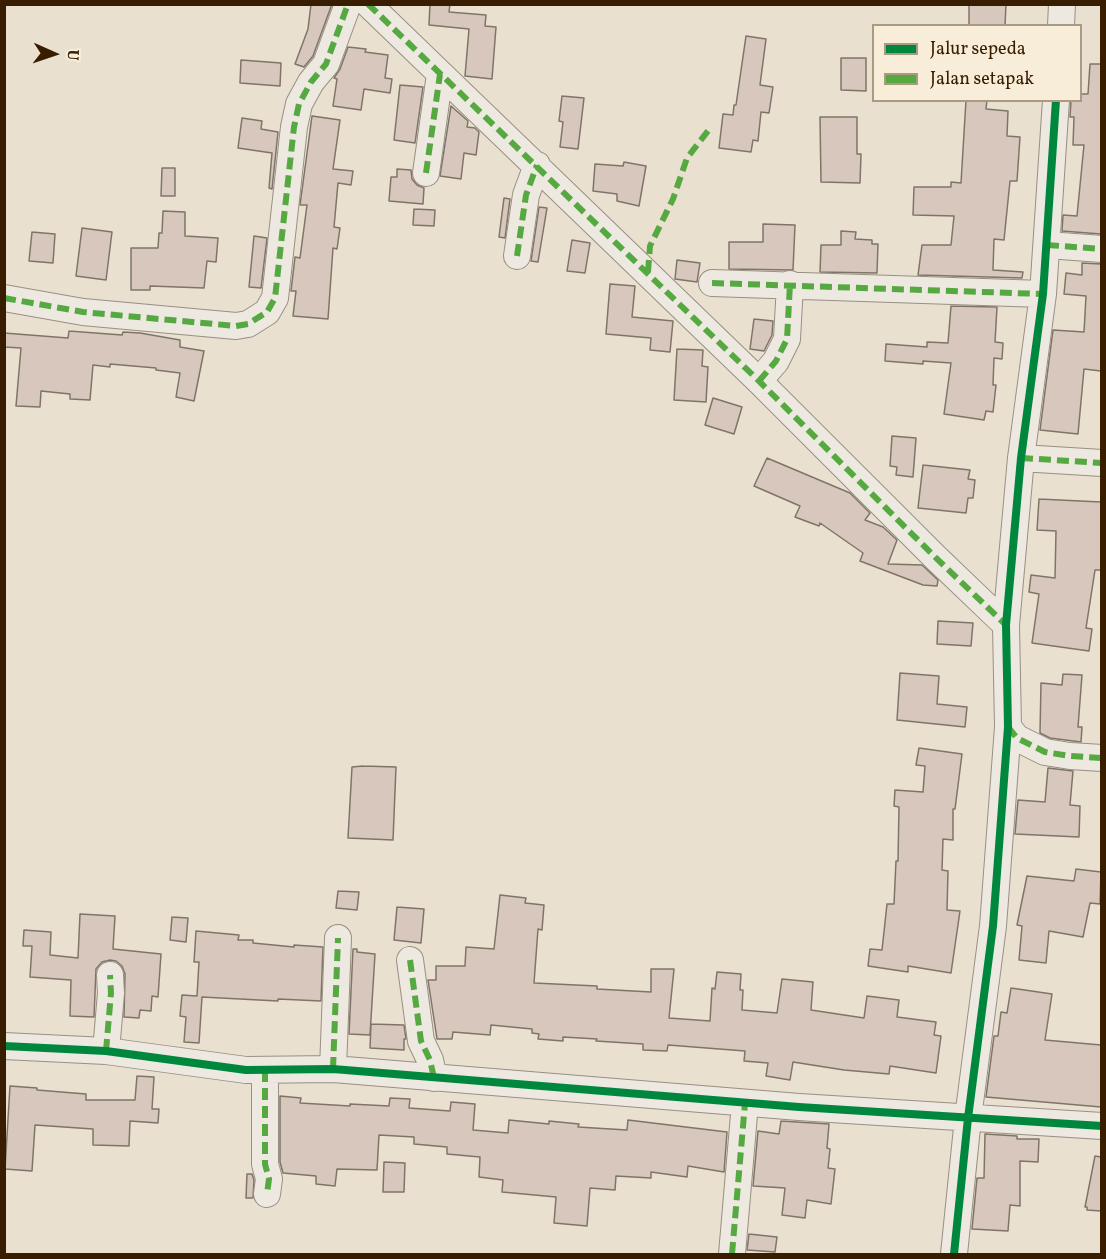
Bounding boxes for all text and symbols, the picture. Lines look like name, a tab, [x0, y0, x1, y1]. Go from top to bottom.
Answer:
north arrow	[24, 24, 84, 84]
legend	[872, 24, 1082, 102]
text: Jalur sepeda	[930, 37, 1026, 62]
text: U	[61, 49, 83, 61]
text: Jalan setapak	[930, 67, 1034, 92]

